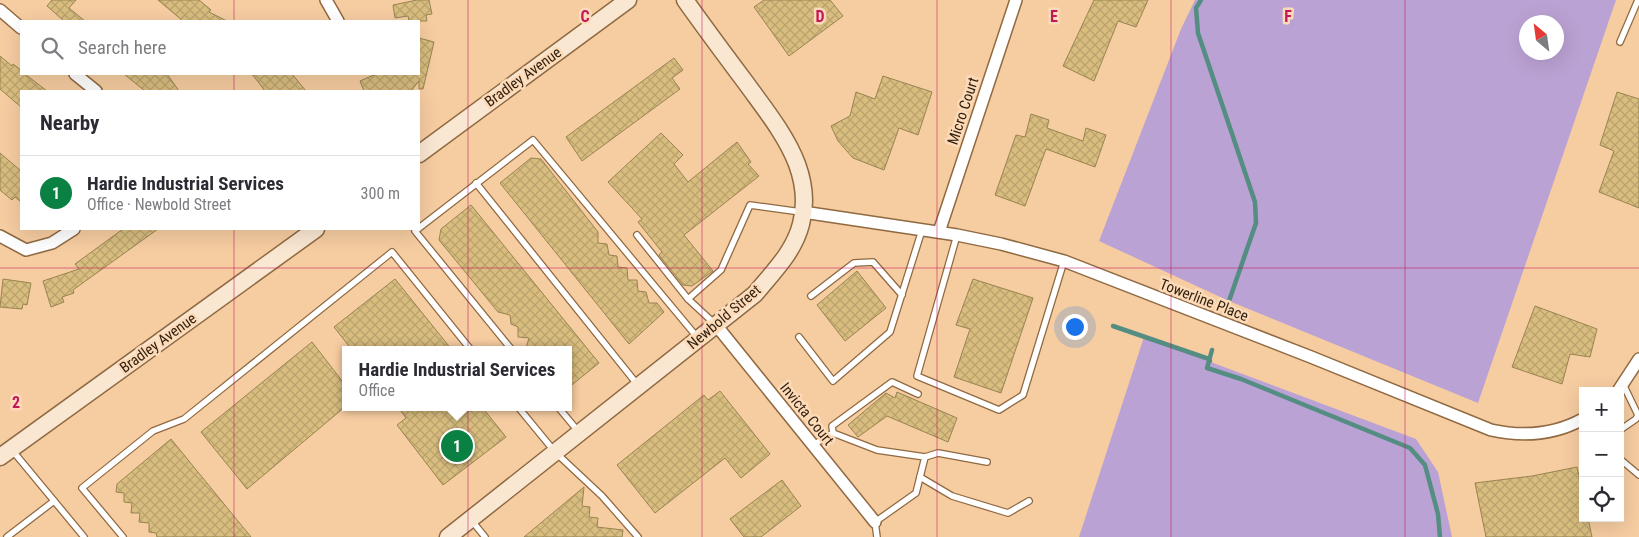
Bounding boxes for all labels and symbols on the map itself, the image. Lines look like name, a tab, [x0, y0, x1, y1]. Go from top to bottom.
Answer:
text: C	[580, 7, 590, 26]
text: D	[815, 7, 825, 26]
text: E	[1050, 7, 1058, 26]
text: F	[1284, 7, 1292, 26]
north arrow	[1519, 15, 1564, 60]
street label: Bradley Avenue	[481, 43, 565, 111]
street label: Micro Court	[944, 75, 982, 147]
street label: Towerline Place	[1157, 275, 1251, 325]
street label: Newbold Street	[684, 281, 764, 353]
street label: Bradley Avenue	[116, 309, 200, 377]
your location	[1062, 314, 1088, 340]
street label: Invicta Court	[776, 379, 838, 449]
text: 2	[12, 393, 20, 412]
pin: 1	[441, 427, 473, 465]

